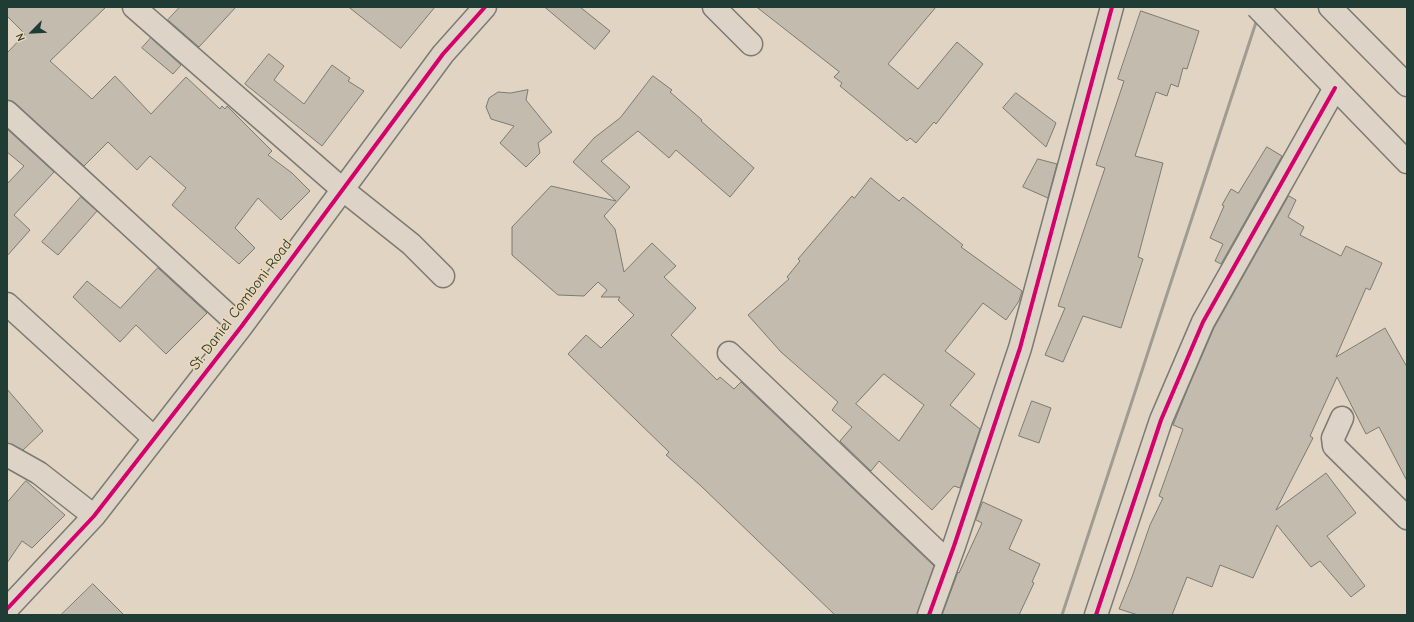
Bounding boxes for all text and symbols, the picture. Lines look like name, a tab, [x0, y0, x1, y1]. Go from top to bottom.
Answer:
north arrow	[12, 12, 52, 52]
text: N	[13, 31, 28, 43]
street label: St. Daniel Comboni Road	[186, 236, 296, 374]

